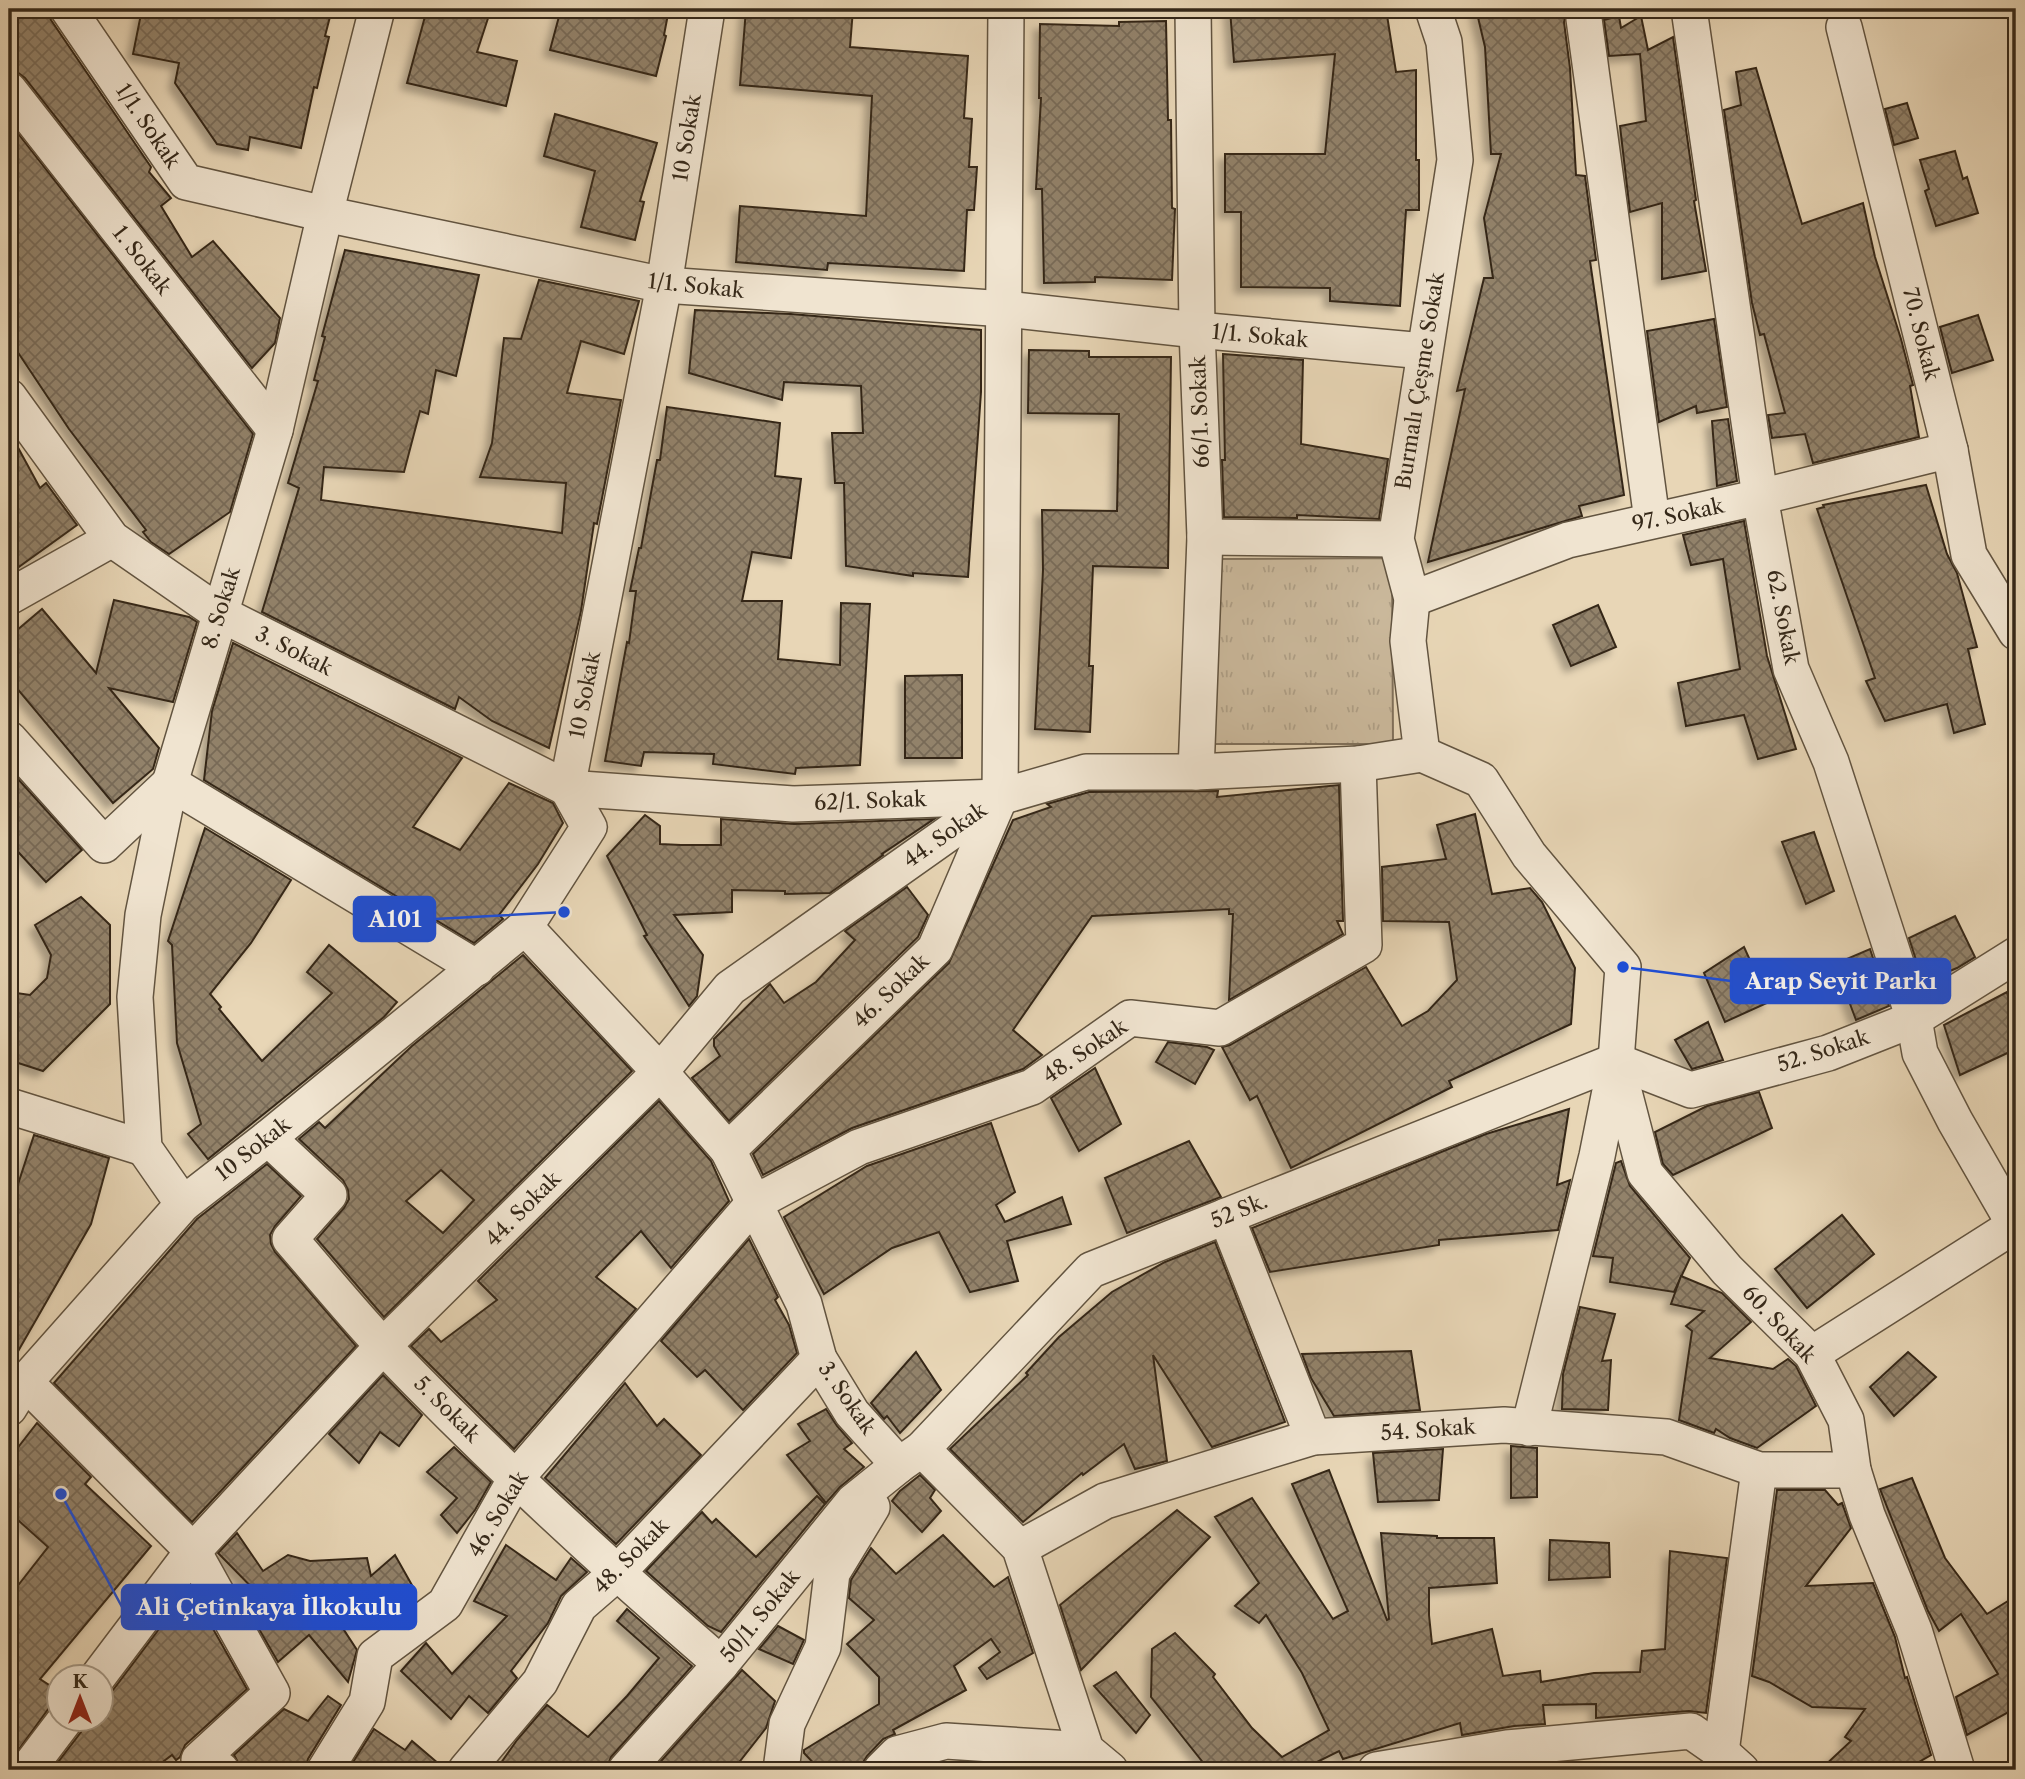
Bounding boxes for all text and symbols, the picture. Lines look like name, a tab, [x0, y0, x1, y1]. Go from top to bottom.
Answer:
street label: 1/1. Sokak	[111, 79, 186, 174]
street label: 10 Sokak	[667, 92, 706, 183]
street label: 1. Sokak	[108, 220, 177, 300]
street label: 1/1. Sokak	[647, 268, 746, 303]
street label: Burmalı Çeşme Sokak	[1390, 270, 1449, 491]
street label: 70. Sokak	[1898, 285, 1945, 384]
street label: 1/1. Sokak	[1211, 319, 1310, 352]
street label: 66/1. Sokak	[1185, 355, 1214, 469]
street label: 97. Sokak	[1630, 492, 1727, 536]
street label: 8. Sokak	[196, 563, 245, 652]
street label: 62. Sokak	[1762, 567, 1805, 667]
street label: 3. Sokak	[252, 621, 338, 681]
street label: 10 Sokak	[564, 648, 605, 741]
street label: 62/1. Sokak	[813, 786, 927, 815]
street label: 44. Sokak	[898, 796, 992, 872]
callout: A101	[354, 897, 435, 941]
text: A101	[367, 905, 422, 933]
street label: 46. Sokak	[847, 948, 934, 1033]
callout: Arap Seyit Parkı	[1731, 959, 1950, 1003]
text: Arap Seyit Parkı	[1744, 967, 1937, 995]
street label: 48. Sokak	[1038, 1013, 1132, 1088]
street label: 52. Sokak	[1774, 1024, 1873, 1077]
street label: 10 Sokak	[210, 1111, 296, 1186]
street label: 44. Sokak	[480, 1165, 566, 1251]
street label: 52 Sk.	[1207, 1188, 1271, 1233]
street label: 60. Sokak	[1737, 1280, 1822, 1368]
street label: 3. Sokak	[813, 1357, 882, 1440]
street label: 5. Sokak	[409, 1371, 486, 1447]
street label: 54. Sokak	[1380, 1414, 1477, 1445]
street label: 46. Sokak	[462, 1465, 533, 1561]
street label: 48. Sokak	[588, 1512, 674, 1598]
street label: 50/1. Sokak	[715, 1564, 805, 1667]
callout: Ali Çetinkaya İlkokulu	[122, 1585, 416, 1629]
text: Ali Çetinkaya İlkokulu	[135, 1593, 402, 1621]
north arrow	[46, 1664, 116, 1734]
text: K	[72, 1670, 88, 1693]

